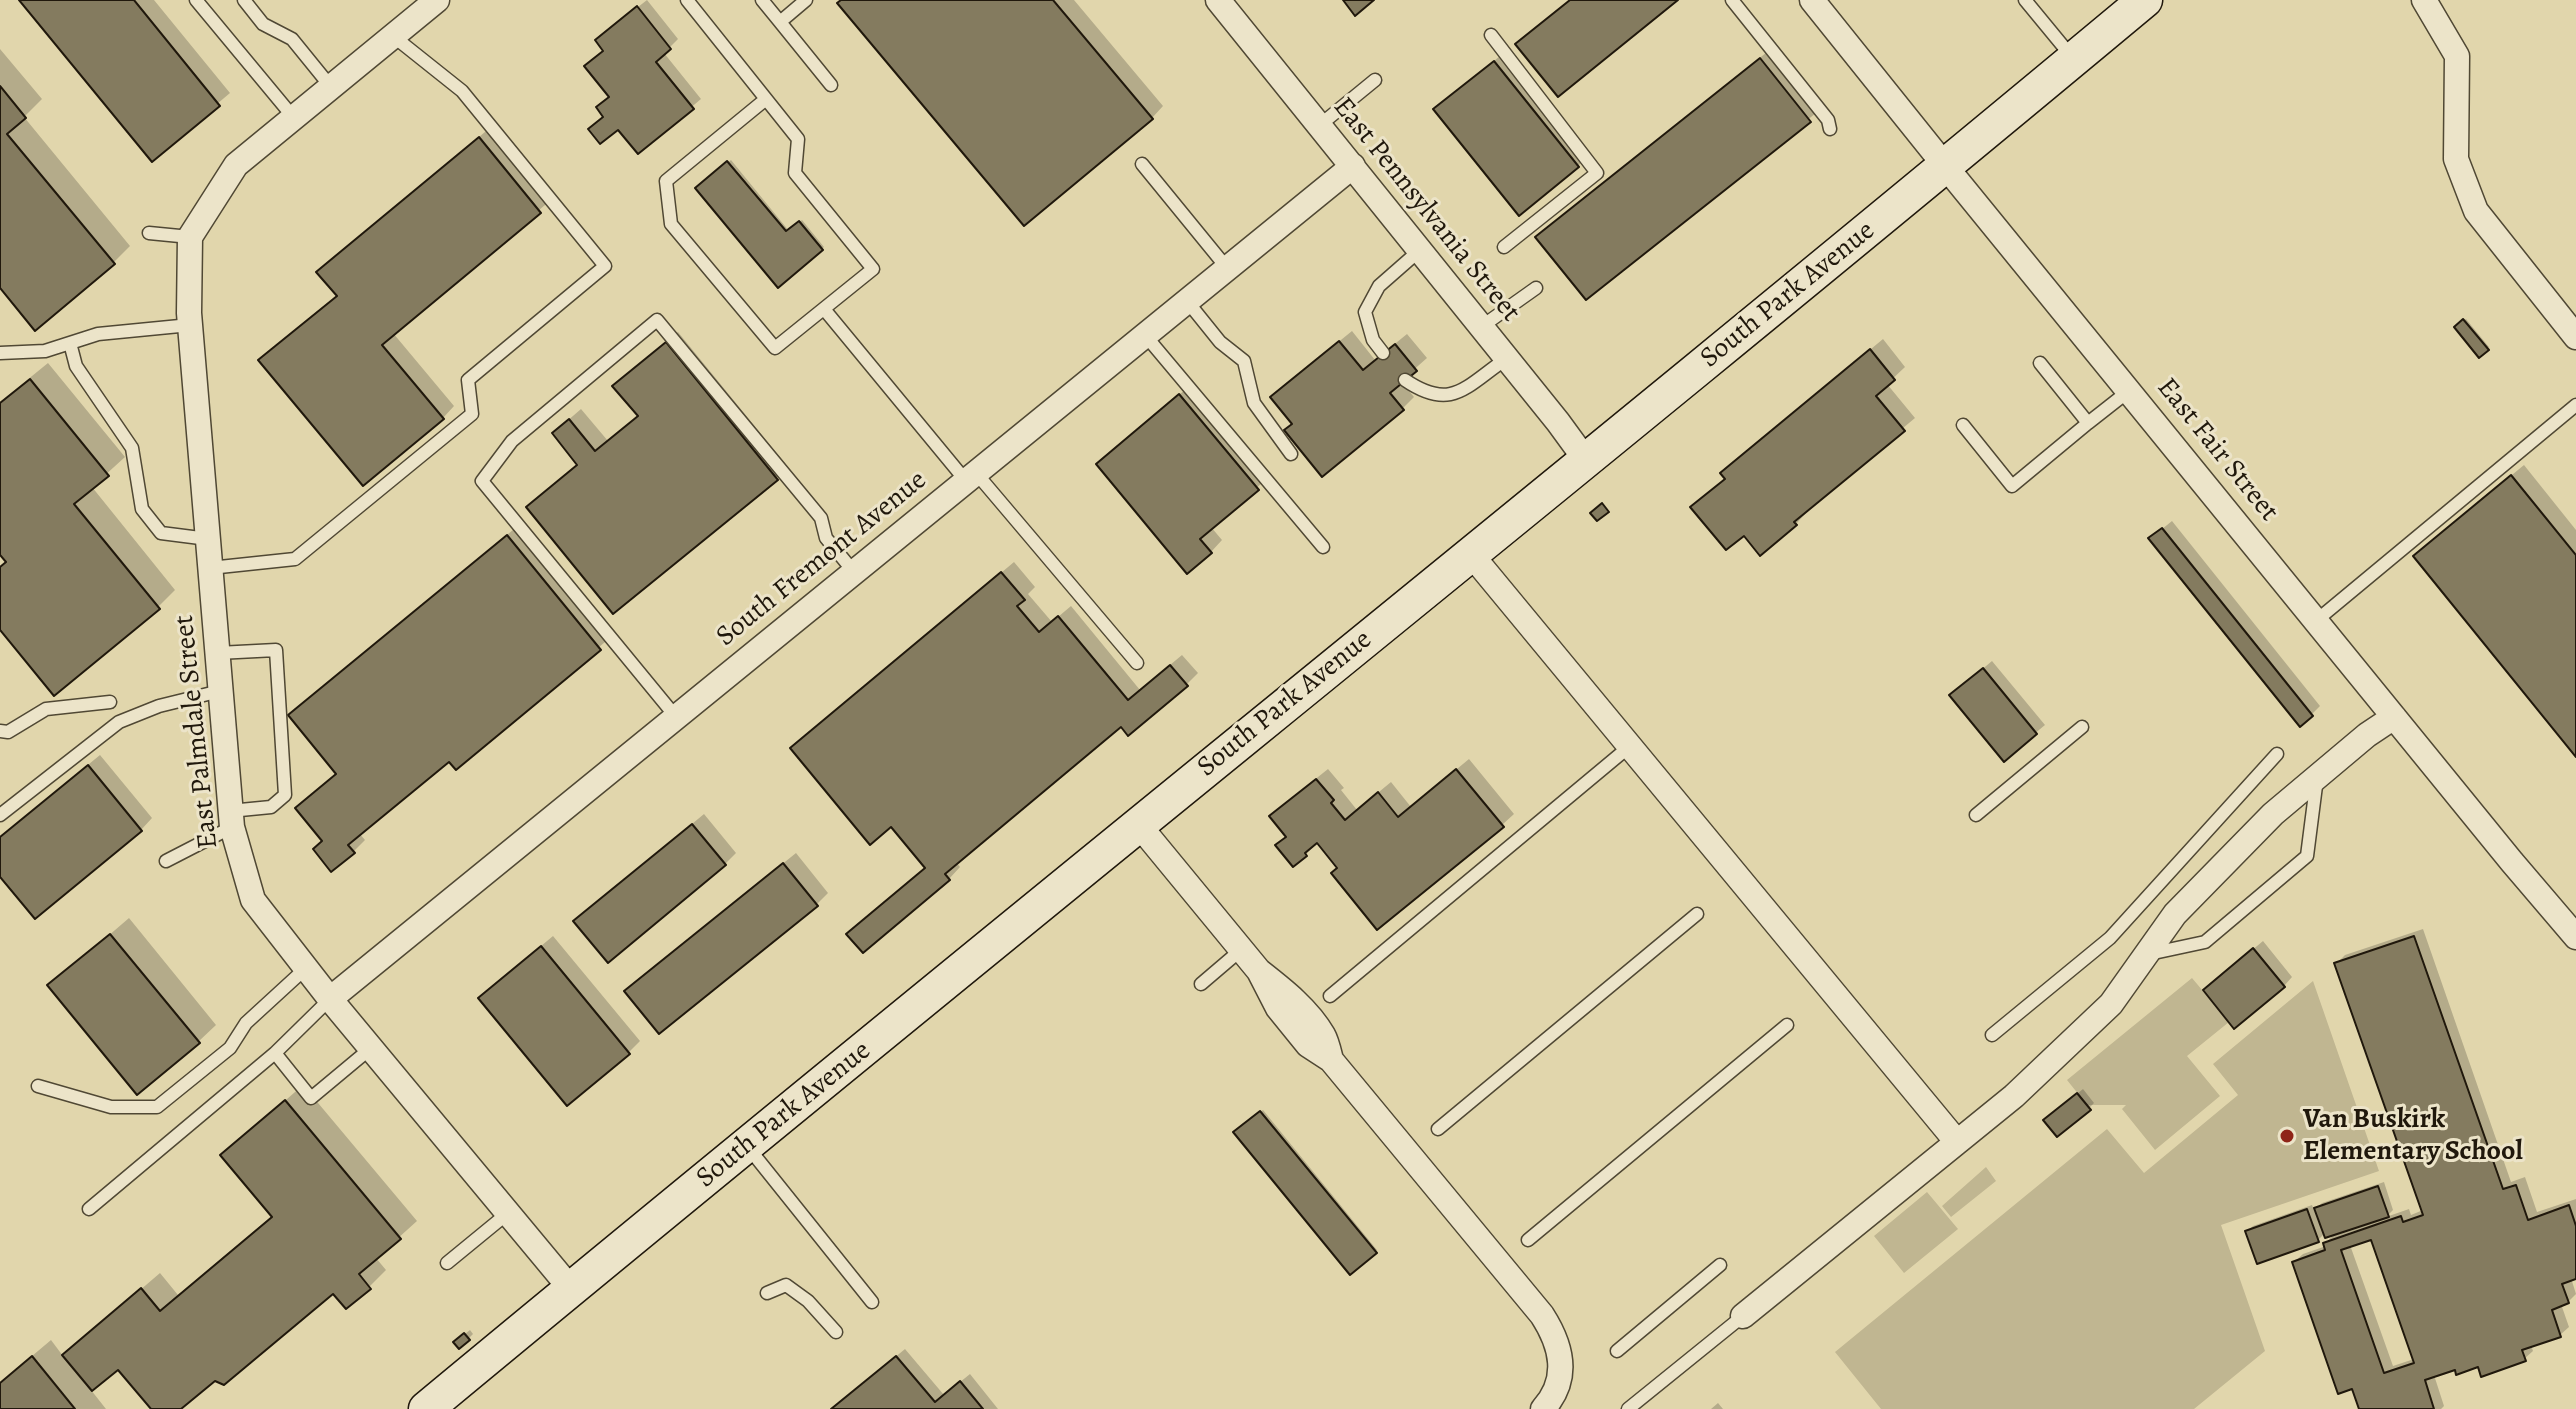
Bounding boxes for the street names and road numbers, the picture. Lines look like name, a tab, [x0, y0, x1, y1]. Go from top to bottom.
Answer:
street label: East Pennsylvania Street	[1325, 91, 1527, 329]
street label: South Park Avenue	[1694, 214, 1882, 376]
street label: East Fair Street	[2149, 372, 2285, 528]
street label: South Fremont Avenue	[710, 464, 934, 654]
street label: East Palmdale Street	[168, 613, 226, 851]
street label: South Park Avenue	[1191, 623, 1379, 785]
street label: South Park Avenue	[690, 1034, 878, 1196]

